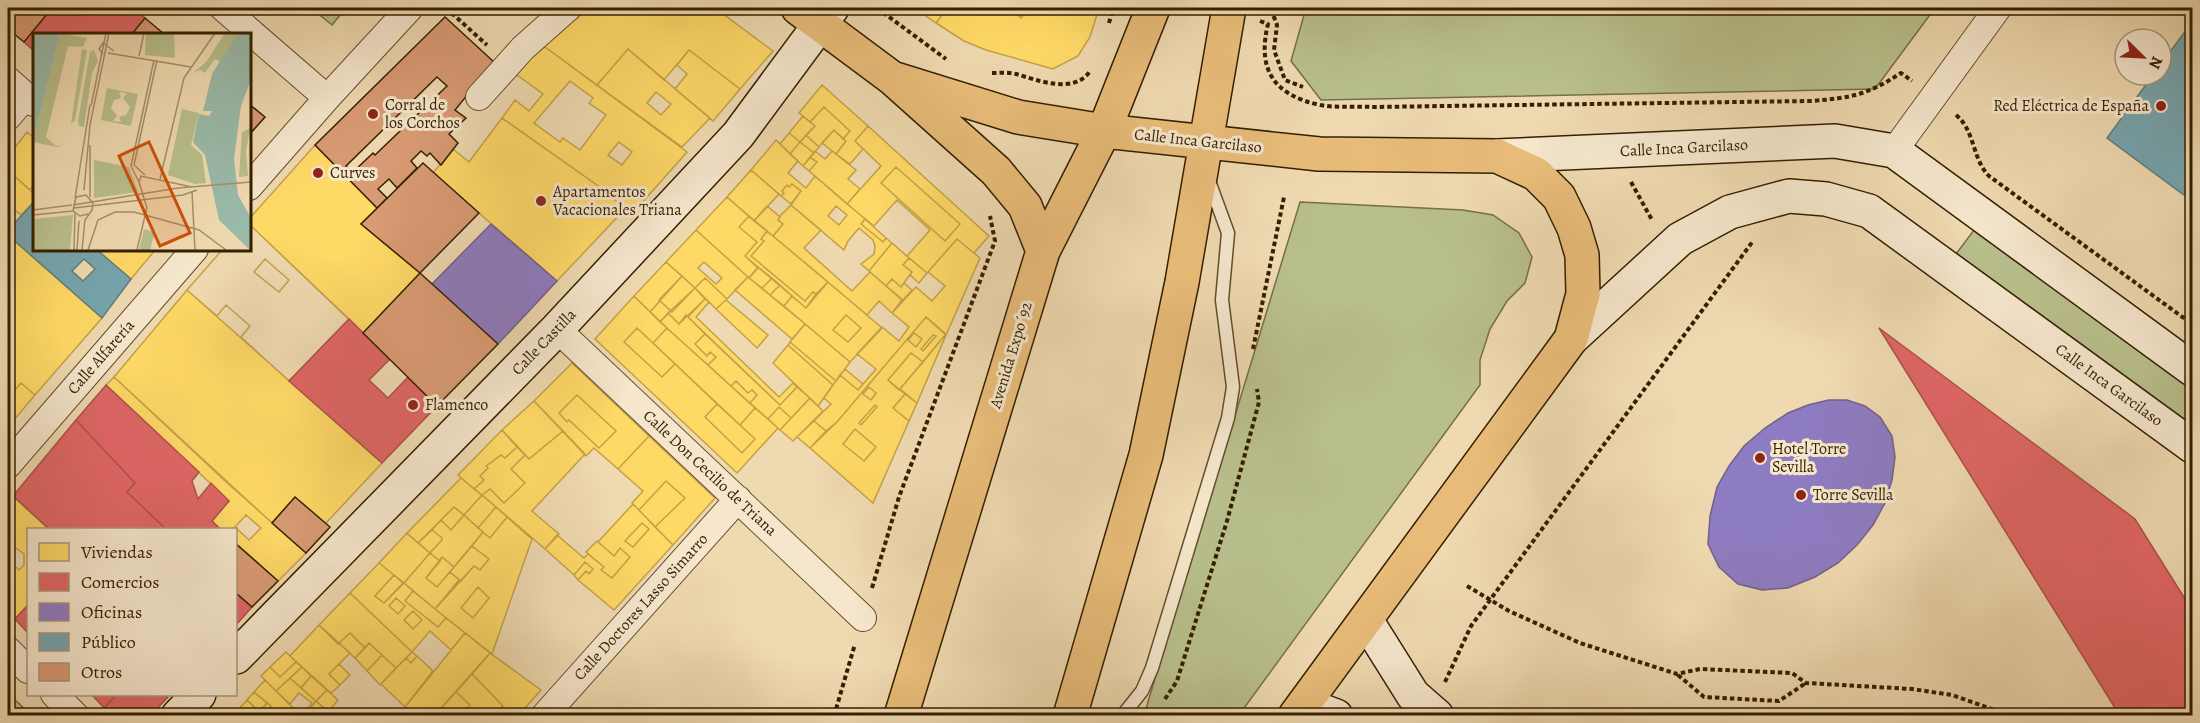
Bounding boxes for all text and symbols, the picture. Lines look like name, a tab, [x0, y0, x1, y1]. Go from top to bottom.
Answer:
north arrow	[2113, 27, 2173, 87]
inset map	[33, 33, 250, 250]
text: N	[2143, 53, 2168, 73]
place label: Corral de los Corchos	[385, 94, 460, 134]
place label: Red Eléctrica de España	[1993, 95, 2150, 117]
marker: Red Eléctrica de España	[2154, 99, 2168, 113]
marker: Corral de los Corchos	[366, 107, 380, 121]
street label: Calle Inca Garcilaso	[1133, 123, 1263, 159]
street label: Calle Inca Garcilaso	[1619, 134, 1749, 162]
place label: Curves	[330, 162, 376, 184]
marker: Curves	[311, 166, 325, 180]
place label: Apartamentos Vacacionales Triana	[552, 181, 682, 221]
marker: Apartamentos Vacacionales Triana	[534, 194, 548, 208]
street label: Avenida Expo´92	[984, 299, 1038, 412]
street label: Calle Castilla	[507, 304, 582, 380]
street label: Calle Alfarería	[62, 315, 140, 399]
street label: Calle Inca Garcilaso	[2051, 338, 2167, 432]
place label: Flamenco	[425, 394, 488, 416]
marker: Flamenco	[406, 398, 420, 412]
street label: Calle Don Cecilio de Triana	[638, 405, 782, 541]
place label: Hotel Torre Sevilla	[1772, 438, 1846, 478]
marker: Hotel Torre Sevilla	[1753, 451, 1767, 465]
place label: Torre Sevilla	[1813, 484, 1894, 506]
marker: Torre Sevilla	[1794, 488, 1808, 502]
legend	[27, 528, 237, 696]
street label: Calle Doctores Lasso Simarro	[569, 529, 713, 685]
text: Viviendas	[80, 540, 153, 564]
text: Comercios	[81, 570, 160, 594]
text: Oficinas	[81, 600, 142, 624]
text: Público	[81, 630, 136, 654]
text: Otros	[81, 660, 122, 684]

